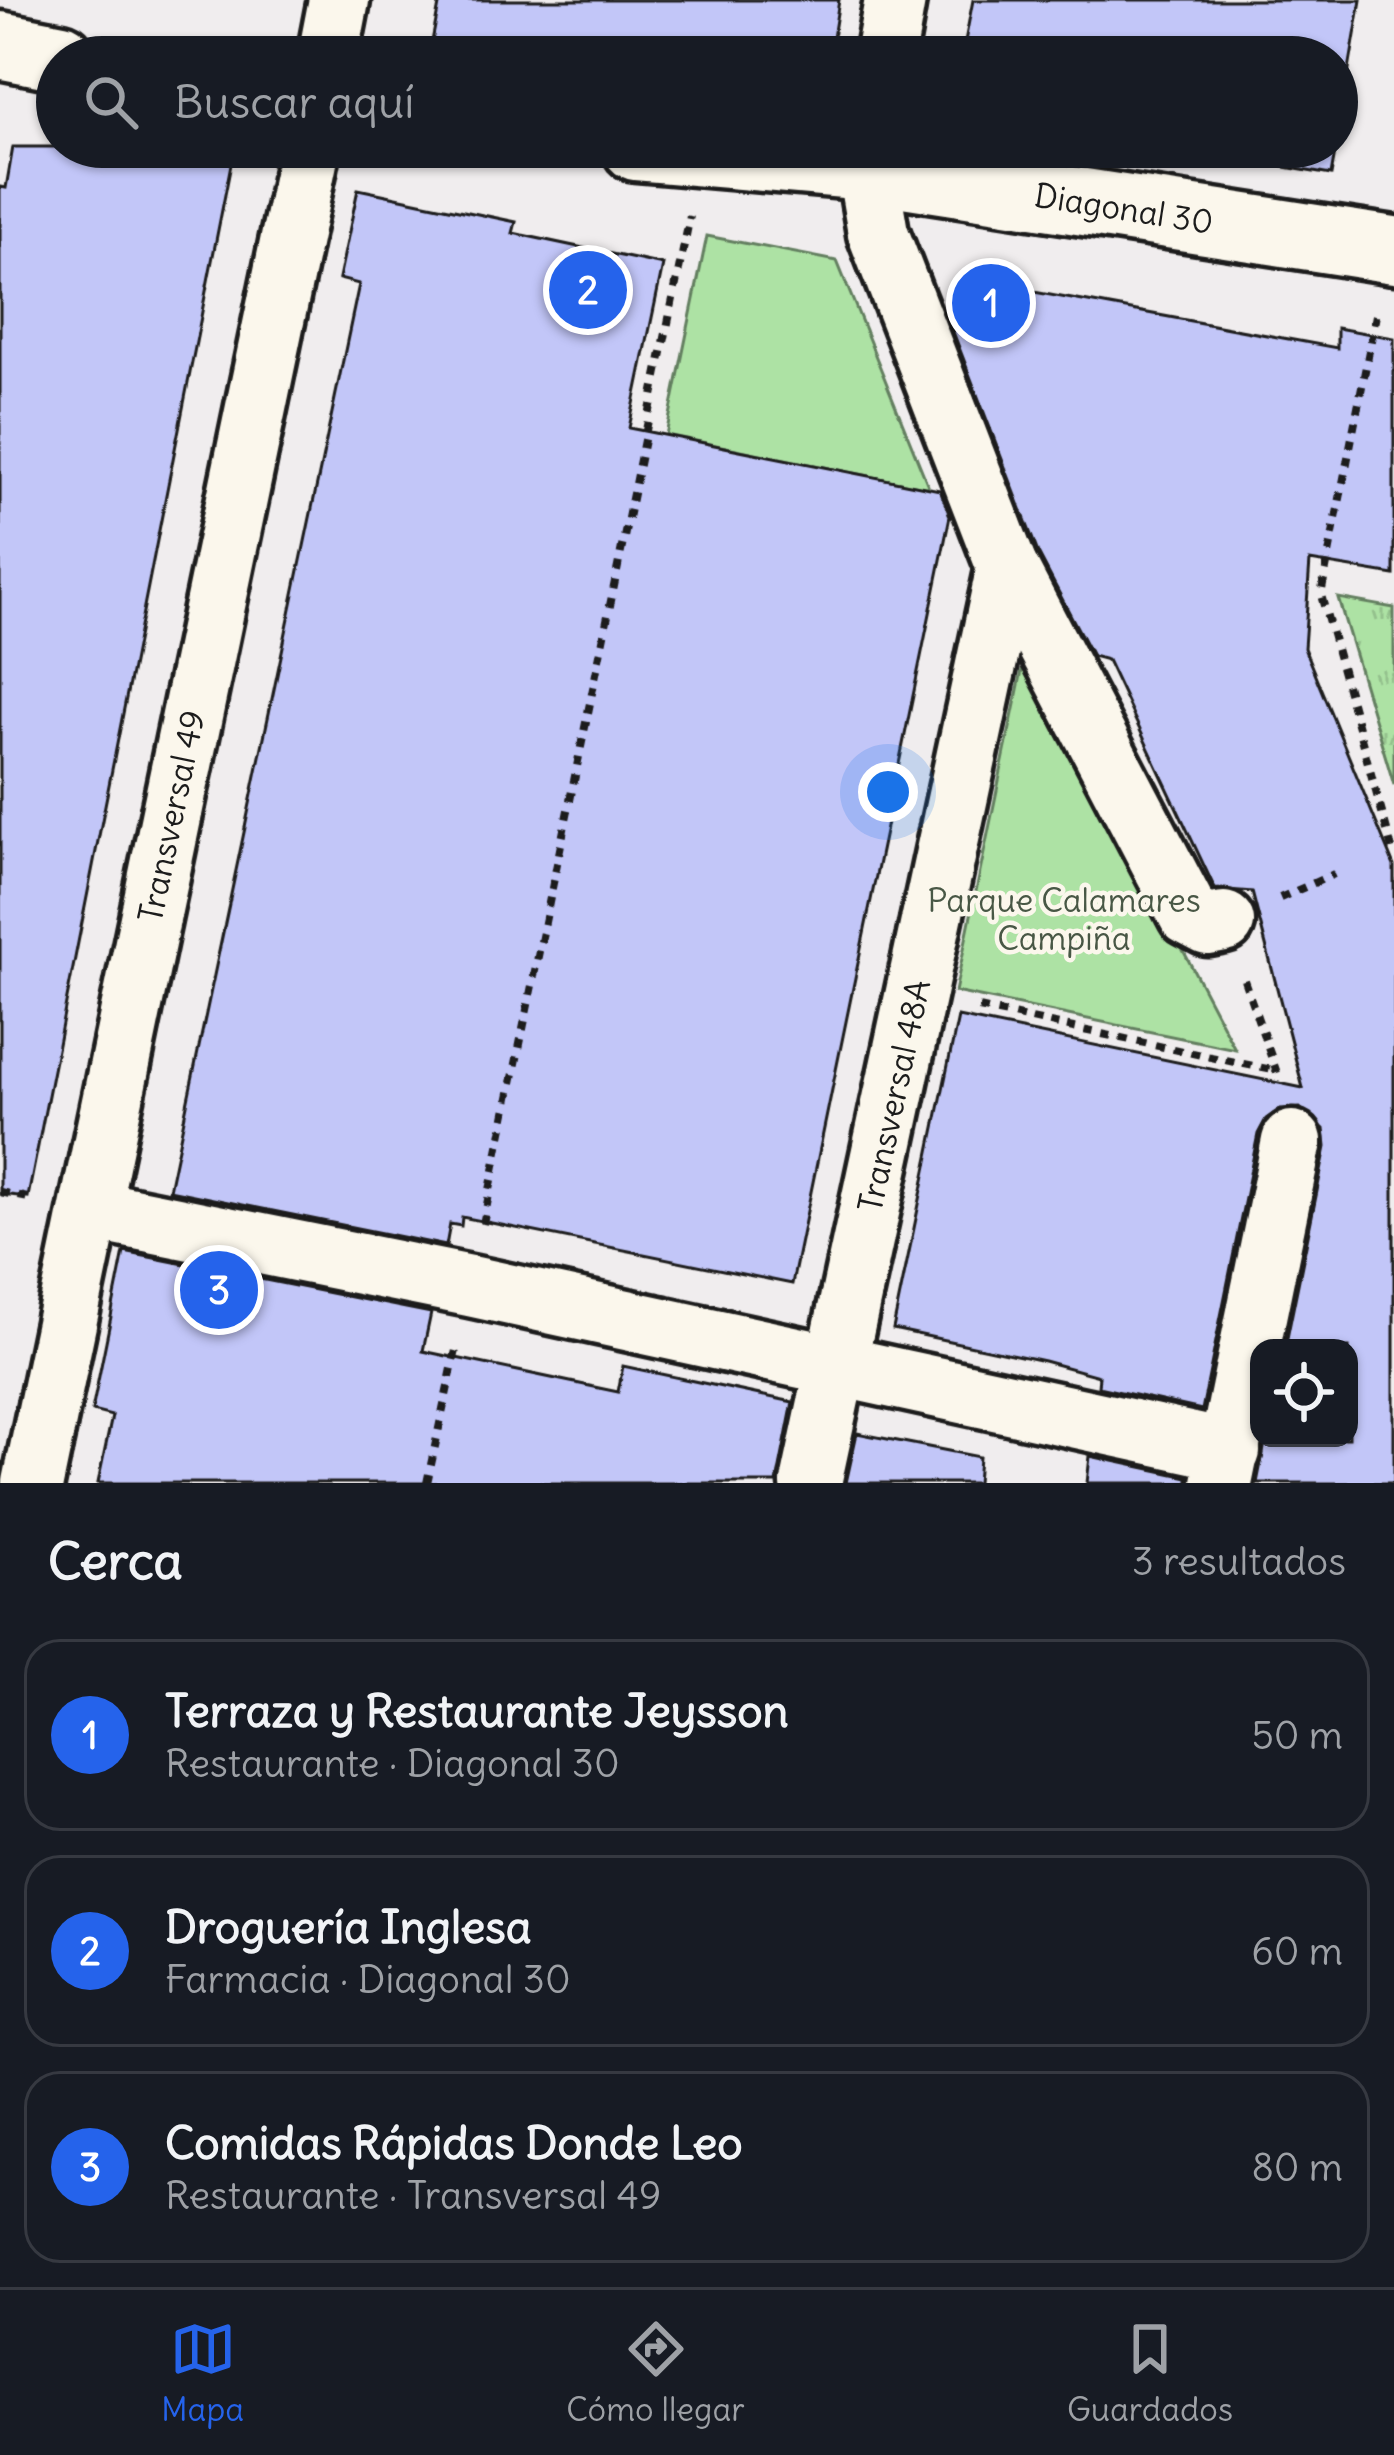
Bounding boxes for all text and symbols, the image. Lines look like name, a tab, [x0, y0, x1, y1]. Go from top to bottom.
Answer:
search box	[36, 36, 1358, 168]
icon: search	[78, 69, 144, 135]
text: Buscar aquí	[174, 74, 414, 130]
street label: Diagonal 30	[1032, 174, 1216, 243]
pin: 2	[549, 245, 627, 335]
pin: 1	[952, 258, 1030, 348]
street label: Transversal 49	[129, 706, 214, 926]
your location	[858, 762, 918, 822]
park label: Parque Calamares Campiña	[927, 879, 1201, 959]
street label: Transversal 48A	[849, 976, 939, 1216]
pin: 3	[180, 1245, 258, 1335]
map controls	[1250, 1339, 1358, 1447]
button: locate	[1250, 1339, 1358, 1447]
text: Cerca	[48, 1529, 183, 1593]
text: 3 resultados	[1132, 1537, 1346, 1586]
text: Terraza y Restaurante Jeysson	[165, 1683, 789, 1739]
text: 1	[82, 1711, 98, 1760]
text: 50 m	[1251, 1711, 1343, 1760]
text: Restaurante · Diagonal 30	[165, 1739, 620, 1788]
text: Droguería Inglesa	[165, 1899, 531, 1955]
text: 2	[79, 1927, 101, 1976]
text: 60 m	[1251, 1927, 1343, 1976]
text: Farmacia · Diagonal 30	[165, 1955, 571, 2004]
text: Comidas Rápidas Donde Leo	[165, 2115, 743, 2171]
text: 3	[79, 2143, 101, 2192]
text: 80 m	[1251, 2143, 1343, 2192]
text: Restaurante · Transversal 49	[165, 2171, 661, 2220]
tab: Mapa	[161, 2316, 244, 2430]
tab: Cómo llegar	[566, 2316, 745, 2430]
tab: Guardados	[1067, 2316, 1233, 2430]

